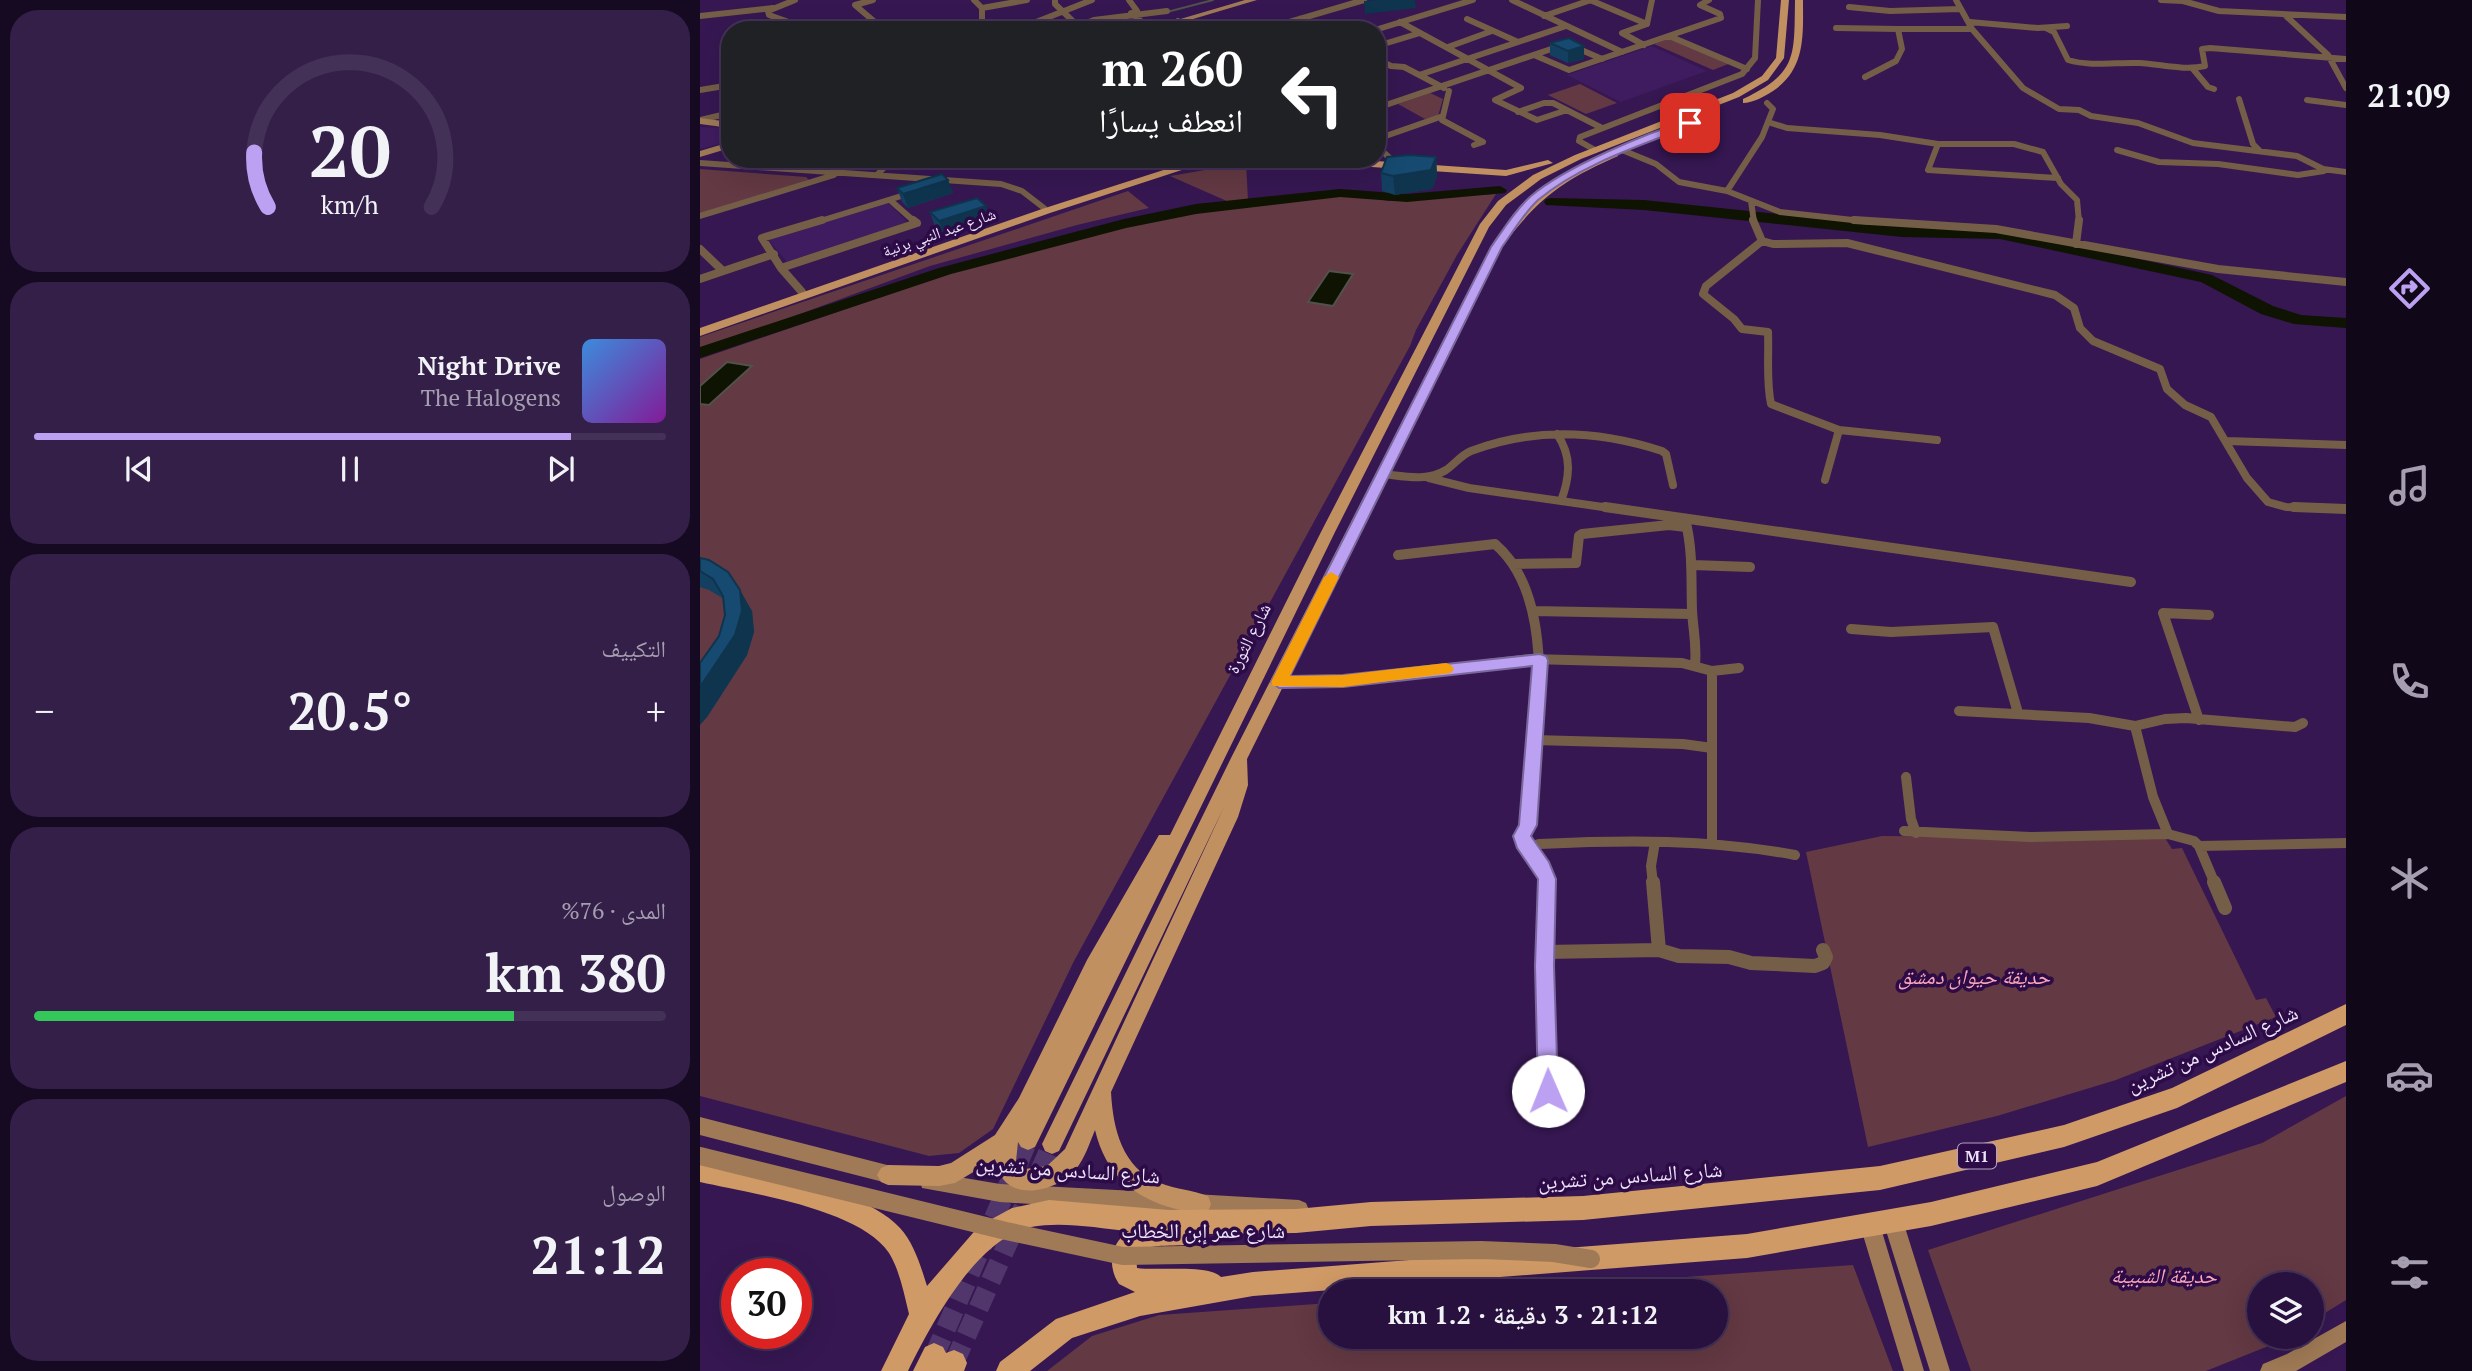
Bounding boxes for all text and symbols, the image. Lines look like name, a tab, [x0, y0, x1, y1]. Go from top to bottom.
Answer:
text: 260 m	[1101, 35, 1243, 100]
icon: left	[1267, 49, 1358, 140]
text: 21:09	[2367, 74, 2451, 116]
pin	[1660, 93, 1720, 153]
text: انعطف يسارًا	[1099, 99, 1243, 141]
text: 20	[309, 101, 391, 198]
icon: arrive	[1671, 104, 1709, 142]
text: km/h	[321, 188, 379, 221]
street label: شارع عبد النبي برنية	[880, 202, 999, 264]
icon: directions	[2385, 264, 2434, 313]
text: Night Drive	[417, 348, 561, 382]
text: The Halogens	[421, 382, 561, 413]
icon: previous	[120, 450, 158, 488]
icon: pause	[331, 450, 369, 488]
icon: next	[542, 450, 580, 488]
icon: music	[2385, 461, 2434, 510]
street label: شارع الثورة	[1220, 599, 1276, 677]
text: التكييف	[601, 633, 666, 664]
icon: phone	[2385, 657, 2434, 706]
text: 20.5°	[287, 676, 413, 745]
text: −	[34, 686, 54, 736]
text: +	[646, 686, 666, 736]
icon: climate	[2385, 854, 2434, 903]
text: المدى · 76%	[561, 895, 666, 926]
text: 380 km	[485, 938, 666, 1007]
park label: حديقة حيوان دمشق	[1898, 962, 2051, 990]
street label: شارع السادس من تشرين	[2122, 998, 2302, 1098]
icon: car	[2385, 1051, 2434, 1100]
position arrow	[1511, 1054, 1585, 1128]
road number: M1	[1958, 1144, 1996, 1168]
street label: شارع السادس من تشرين	[975, 1149, 1161, 1189]
street label: شارع السادس من تشرين	[1537, 1155, 1723, 1195]
text: الوصول	[602, 1177, 666, 1208]
street label: شارع عمر إبن الخطاب	[1121, 1216, 1285, 1245]
text: 21:12	[531, 1220, 666, 1289]
icon: filters	[2385, 1248, 2434, 1297]
speed limit sign: 30	[721, 1258, 812, 1349]
park label: حديقة الشبيبة	[2111, 1261, 2218, 1289]
map controls	[2247, 1272, 2324, 1349]
button: layers	[2247, 1272, 2324, 1349]
text: 21:12 · 3 دقيقة · 1.2 km	[1388, 1297, 1658, 1331]

